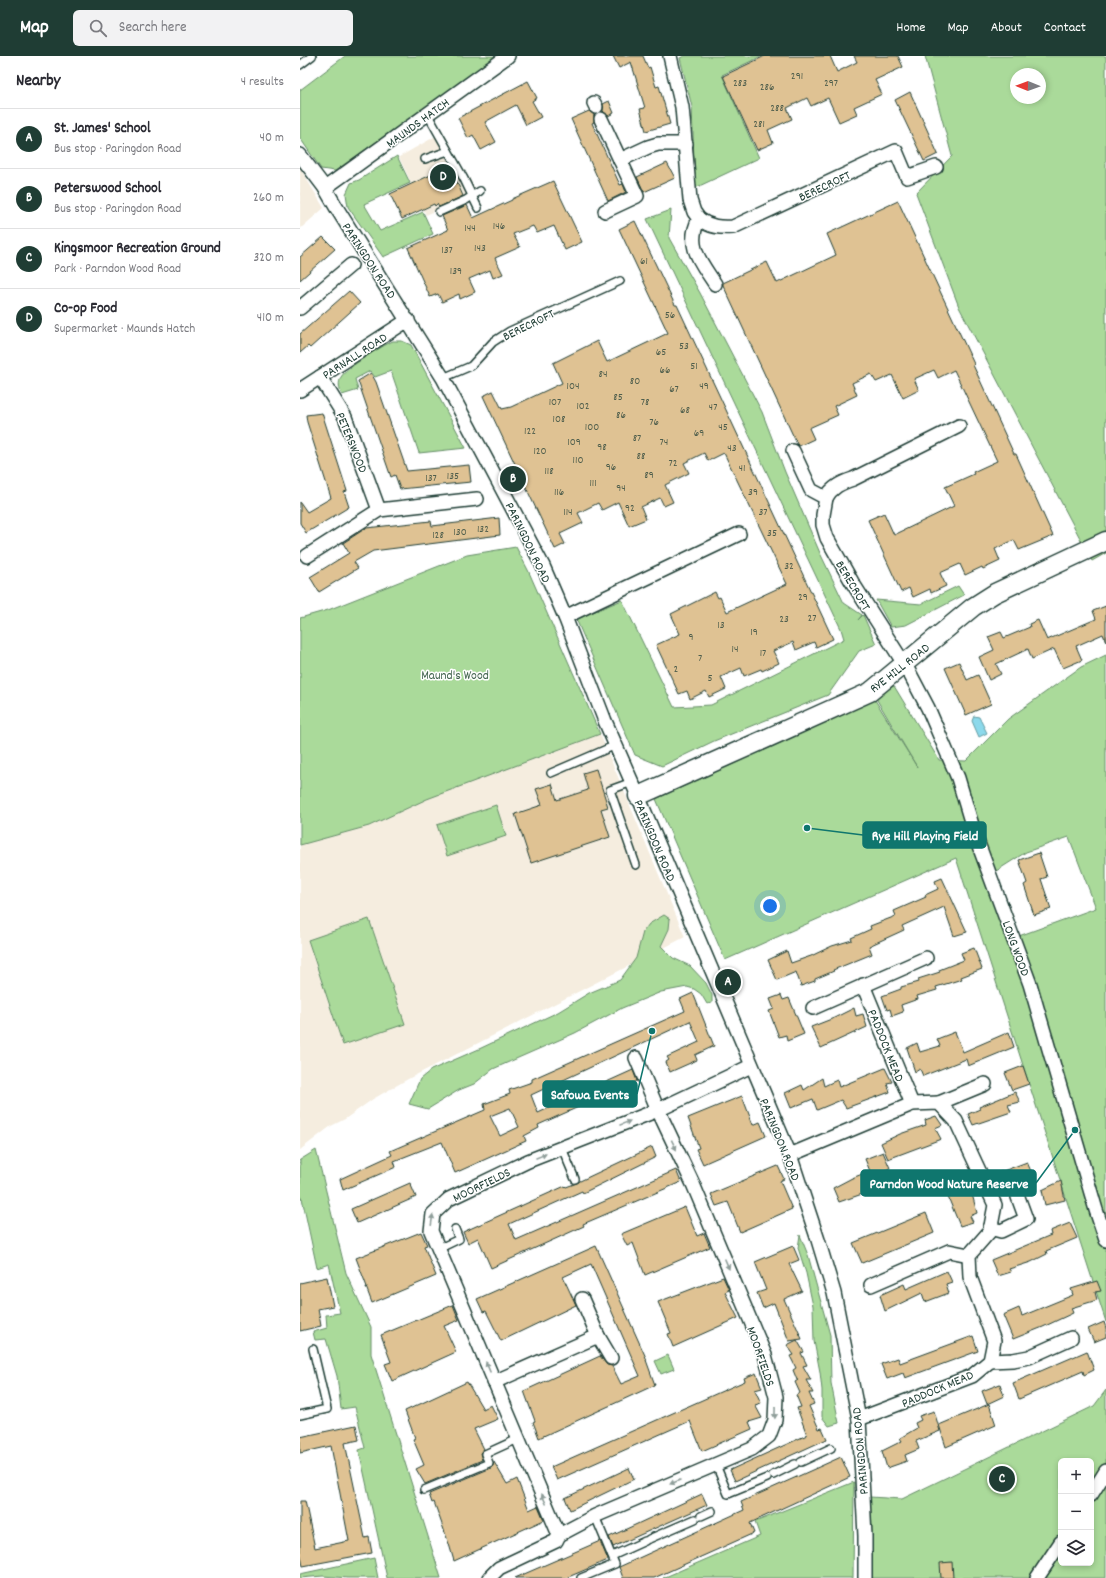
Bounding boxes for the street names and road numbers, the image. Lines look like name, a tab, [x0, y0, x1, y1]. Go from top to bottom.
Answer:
street label: MAUNDS HATCH	[383, 94, 454, 154]
street label: BERECROFT	[796, 167, 854, 208]
street label: PARINGDON ROAD	[336, 219, 400, 303]
street label: BERECROFT	[500, 306, 558, 347]
street label: PARNALL ROAD	[319, 329, 392, 385]
street label: PETERSWOOD	[330, 410, 372, 476]
street label: PARINGDON ROAD	[499, 500, 555, 587]
street label: BERECROFT	[829, 558, 874, 615]
street label: RYE HILL ROAD	[866, 639, 935, 699]
street label: PARINGDON ROAD	[628, 797, 680, 885]
street label: LONG WOOD	[996, 918, 1034, 980]
street label: PADDOCK MEAD	[862, 1007, 908, 1085]
street label: PARINGDON ROAD	[753, 1096, 804, 1184]
street label: MOORFIELDS	[450, 1164, 515, 1208]
street label: MOORFIELDS	[741, 1324, 779, 1390]
street label: PADDOCK MEAD	[899, 1366, 977, 1414]
street label: PARINGDON ROAD	[848, 1406, 875, 1495]

